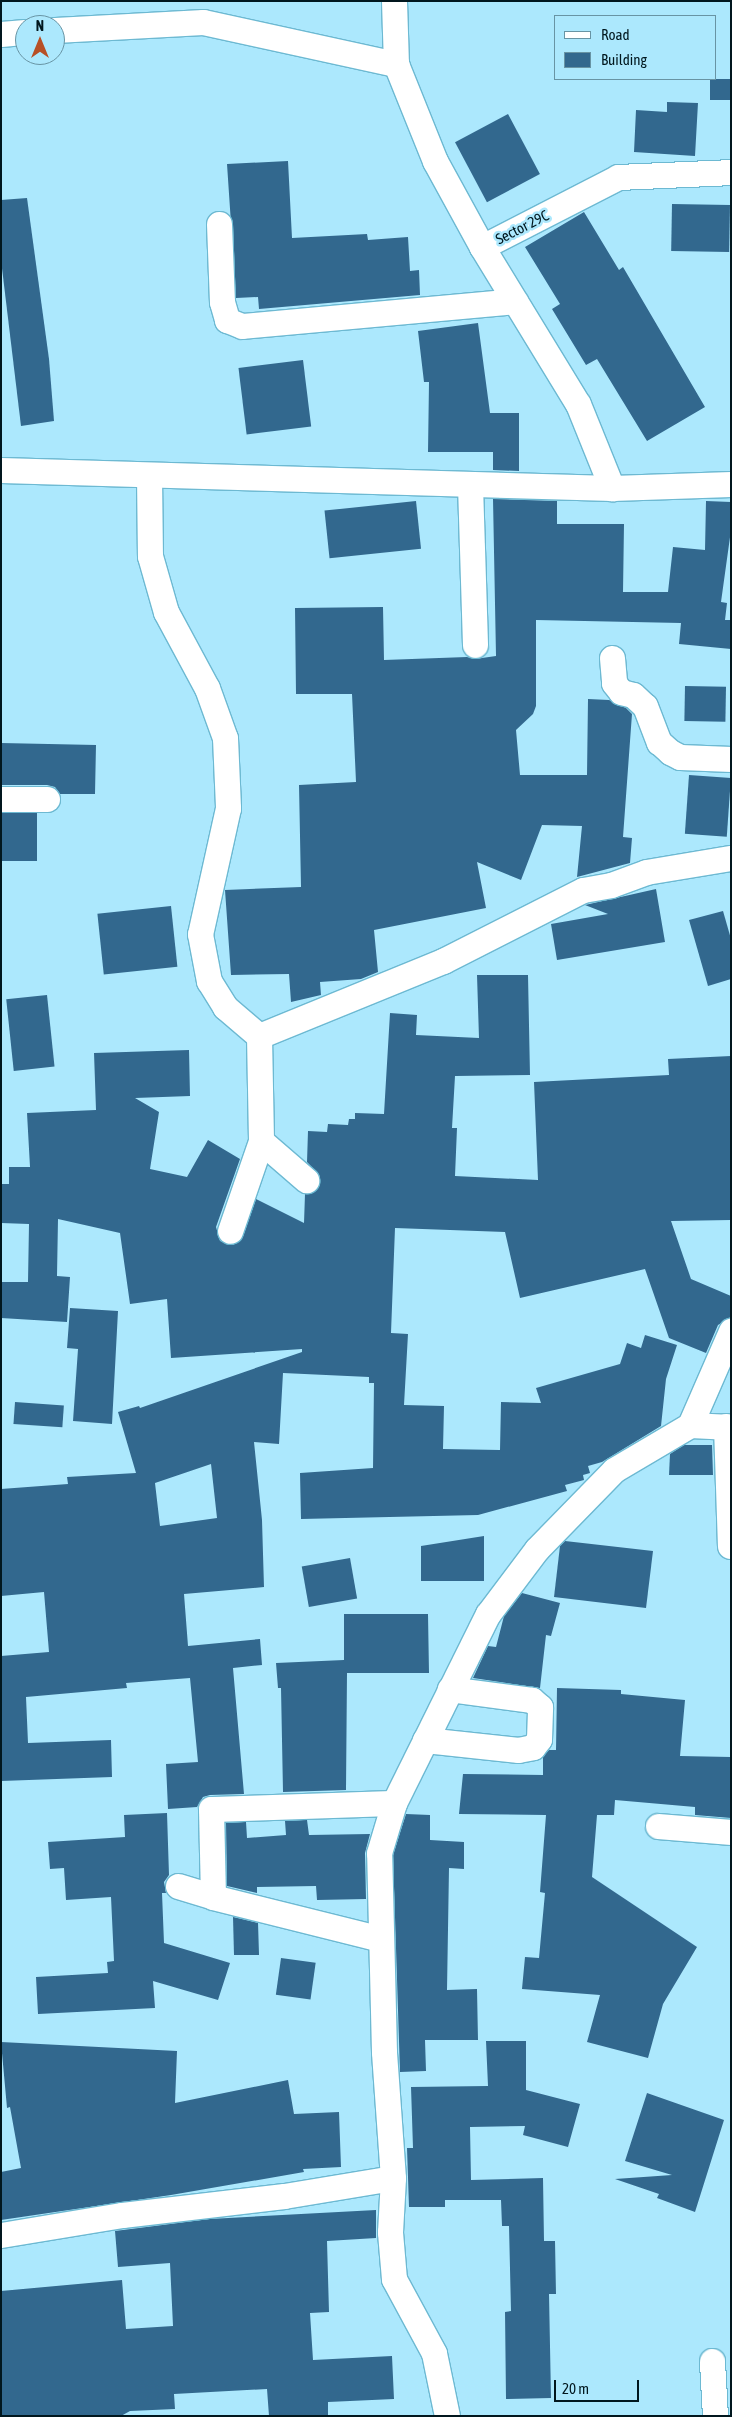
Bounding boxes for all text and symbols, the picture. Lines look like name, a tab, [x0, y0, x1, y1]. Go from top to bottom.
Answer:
north arrow	[15, 15, 65, 65]
legend	[554, 15, 717, 80]
text: N	[36, 18, 44, 34]
text: Road	[601, 26, 630, 43]
text: Building	[601, 51, 647, 68]
street label: Sector 29C	[492, 206, 552, 248]
scale bar	[557, 2370, 642, 2402]
text: 20 m	[562, 2380, 589, 2397]

